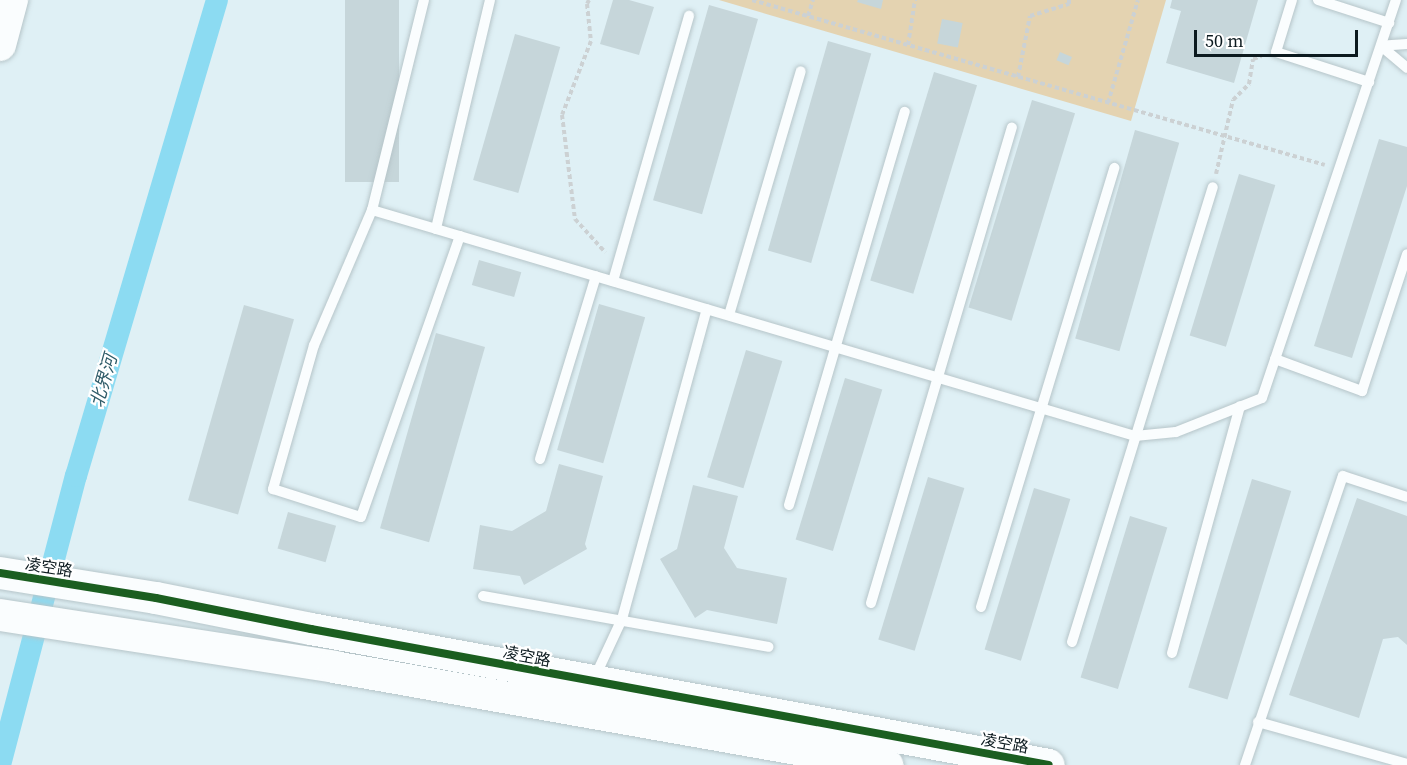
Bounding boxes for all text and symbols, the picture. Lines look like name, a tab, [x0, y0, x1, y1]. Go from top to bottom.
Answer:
scale bar	[1197, 18, 1360, 56]
text: 50 m	[1205, 28, 1243, 53]
water label: 北界河	[86, 352, 122, 410]
street label: 凌空路	[24, 554, 74, 580]
street label: 凌空路	[502, 642, 552, 670]
street label: 凌空路	[980, 729, 1030, 757]

